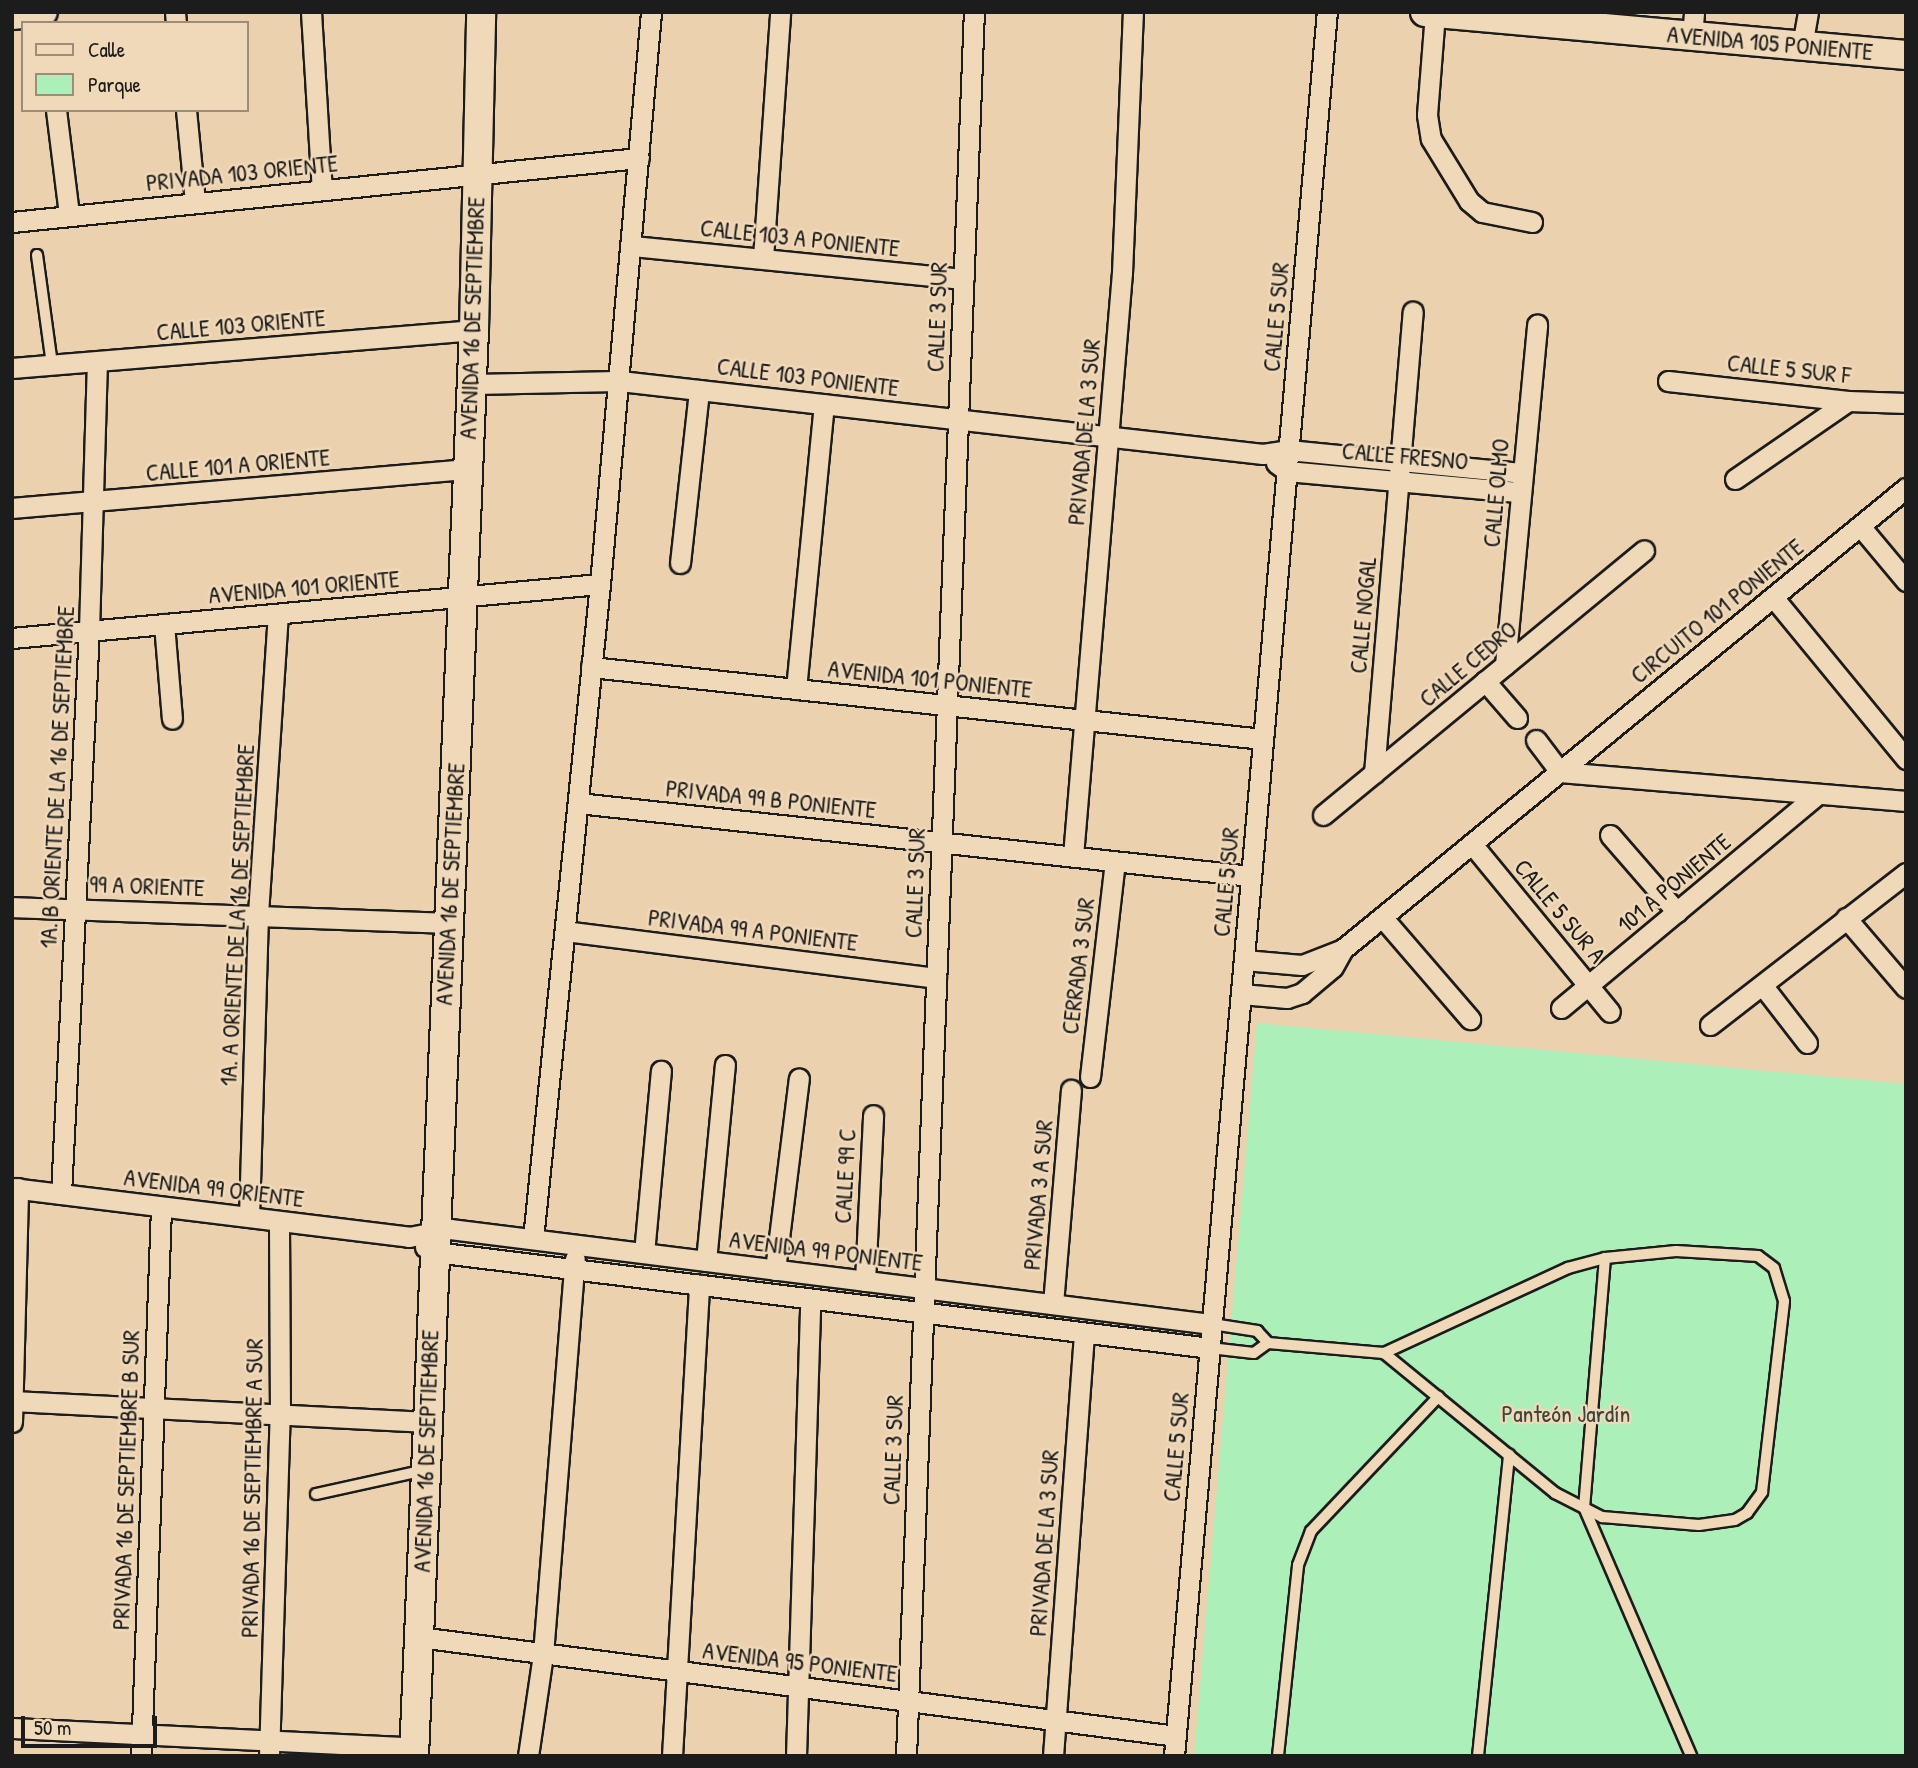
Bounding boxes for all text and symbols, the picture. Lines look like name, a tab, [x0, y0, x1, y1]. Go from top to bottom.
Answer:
street label: AVENIDA 105 PONIENTE	[1666, 20, 1874, 66]
legend	[21, 21, 248, 112]
text: Calle	[88, 35, 125, 64]
text: Parque	[88, 70, 141, 99]
street label: PRIVADA 103 ORIENTE	[145, 149, 339, 197]
street label: AVENIDA 16 DE SEPTIEMBRE	[453, 196, 491, 440]
street label: CALLE 103 A PONIENTE	[699, 213, 901, 263]
street label: CALLE 3 SUR	[921, 261, 953, 373]
street label: CALLE 5 SUR	[1257, 261, 1295, 373]
street label: CALLE 103 ORIENTE	[155, 303, 327, 347]
street label: PRIVADA DE LA 3 SUR	[1062, 338, 1106, 526]
street label: CALLE 5 SUR F	[1726, 348, 1852, 390]
street label: CALLE 103 PONIENTE	[715, 352, 901, 402]
street label: CALLE FRESNO	[1341, 436, 1469, 476]
street label: CALLE OLMO	[1477, 438, 1515, 548]
street label: CALLE 101 A ORIENTE	[145, 443, 331, 487]
street label: CIRCUITO 101 PONIENTE	[1625, 532, 1809, 690]
street label: CALLE NOGAL	[1344, 555, 1382, 675]
street label: AVENIDA 101 ORIENTE	[207, 564, 401, 610]
street label: 1A. B ORIENTE DE LA 16 DE SEPTIEMBRE	[34, 605, 80, 949]
street label: CALLE CEDRO	[1413, 615, 1523, 713]
street label: AVENIDA 101 PONIENTE	[827, 654, 1033, 704]
street label: 1A. A ORIENTE DE LA 16 DE SEPTIEMBRE	[214, 743, 260, 1087]
street label: AVENIDA 16 DE SEPTIEMBRE	[429, 762, 471, 1006]
street label: PRIVADA 99 B PONIENTE	[664, 774, 878, 824]
street label: CALLE 5 SUR	[1207, 826, 1245, 938]
street label: CALLE 3 SUR	[899, 827, 931, 939]
street label: 101 A PONIENTE	[1611, 827, 1737, 939]
street label: CALLE 5 SUR A	[1508, 853, 1612, 969]
street label: 99 A ORIENTE	[89, 870, 205, 902]
street label: CERRADA 3 SUR	[1055, 896, 1101, 1036]
street label: PRIVADA 99 A PONIENTE	[647, 903, 859, 957]
street label: PRIVADA 3 A SUR	[1017, 1119, 1059, 1271]
street label: CALLE 99 C	[828, 1128, 862, 1224]
street label: AVENIDA 99 ORIENTE	[122, 1163, 306, 1213]
street label: AVENIDA 99 PONIENTE	[728, 1225, 924, 1277]
street label: AVENIDA 16 DE SEPTIEMBRE	[407, 1329, 445, 1573]
street label: PRIVADA 16 DE SEPTIEMBRE B SUR	[106, 1330, 146, 1630]
street label: PRIVADA 16 DE SEPTIEMBRE A SUR	[235, 1338, 269, 1638]
street label: CALLE 5 SUR	[1157, 1391, 1195, 1503]
street label: CALLE 3 SUR	[877, 1394, 909, 1506]
park label: Panteón Jardín	[1502, 1400, 1630, 1428]
street label: PRIVADA DE LA 3 SUR	[1023, 1449, 1065, 1637]
street label: AVENIDA 95 PONIENTE	[701, 1636, 899, 1688]
scale bar	[24, 1702, 161, 1746]
text: 50 m	[34, 1713, 71, 1742]

